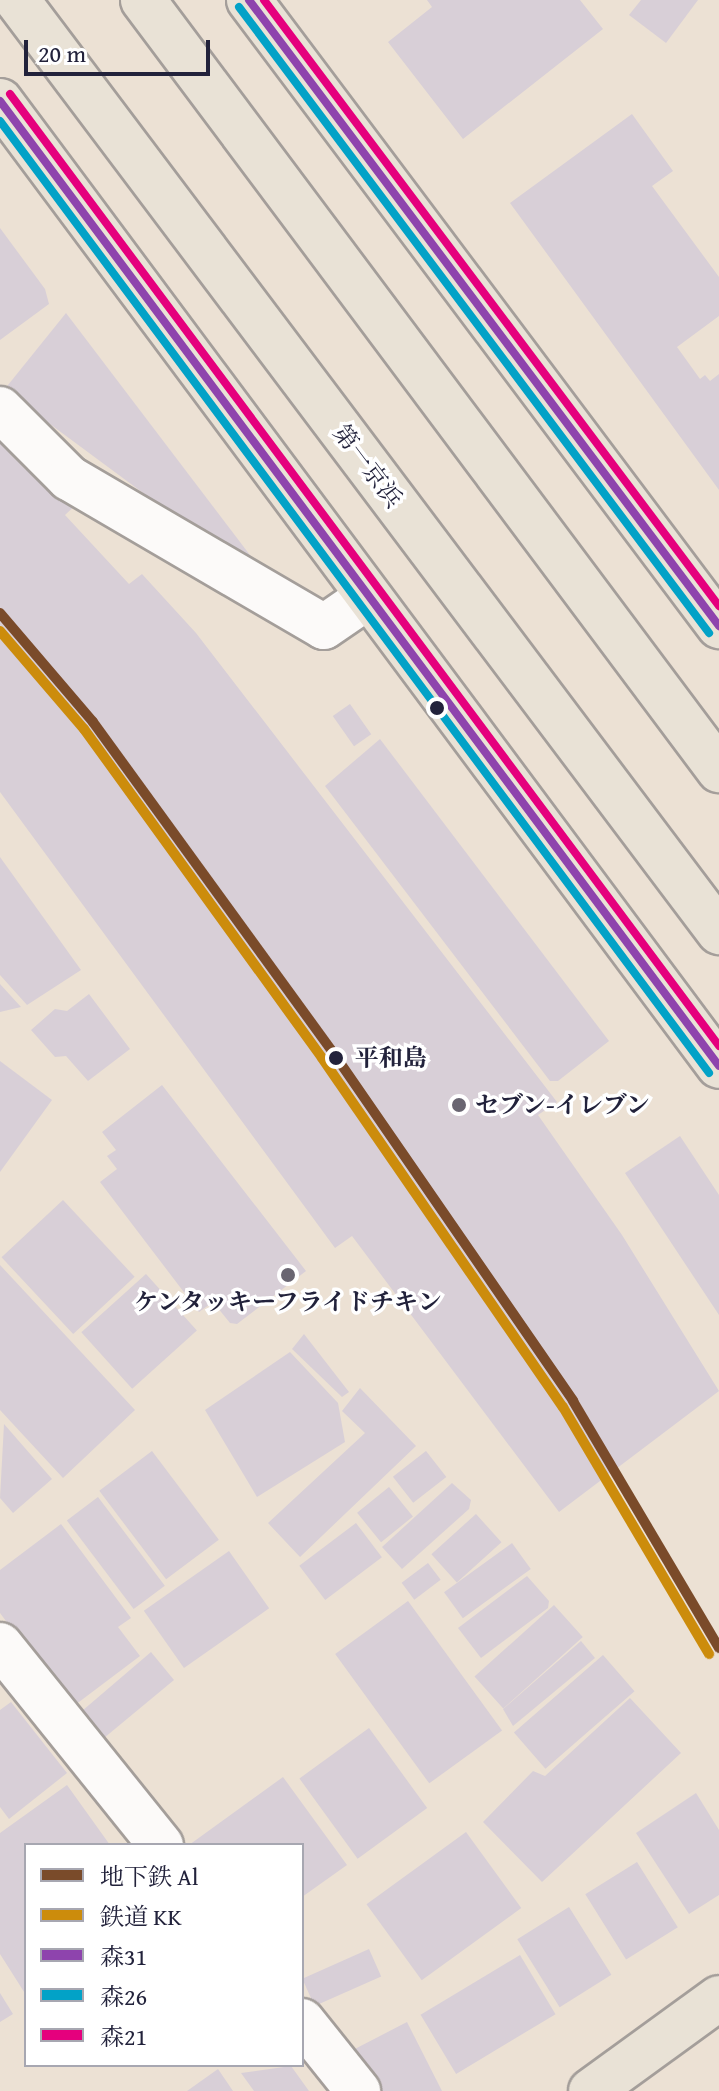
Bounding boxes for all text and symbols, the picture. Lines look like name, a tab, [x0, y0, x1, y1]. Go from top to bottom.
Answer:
scale bar	[28, 24, 214, 74]
text: 20 m	[38, 36, 86, 71]
street label: 第一京浜	[328, 419, 408, 513]
unlabelled marker	[429, 700, 445, 716]
place label: 平和島	[355, 1044, 427, 1072]
marker: 平和島	[324, 1046, 348, 1070]
place label: セブン-イレブン	[475, 1091, 652, 1119]
marker: セブン-イレブン	[450, 1096, 468, 1114]
marker: ケンタッキーフライドチキン	[279, 1266, 297, 1284]
place label: ケンタッキーフライドチキン	[132, 1288, 444, 1316]
legend	[24, 1843, 304, 2067]
text: 地下鉄 Al	[100, 1859, 199, 1894]
text: 鉄道 KK	[100, 1899, 182, 1934]
text: 森31	[100, 1939, 147, 1974]
text: 森26	[100, 1979, 147, 2014]
text: 森21	[100, 2019, 147, 2054]

